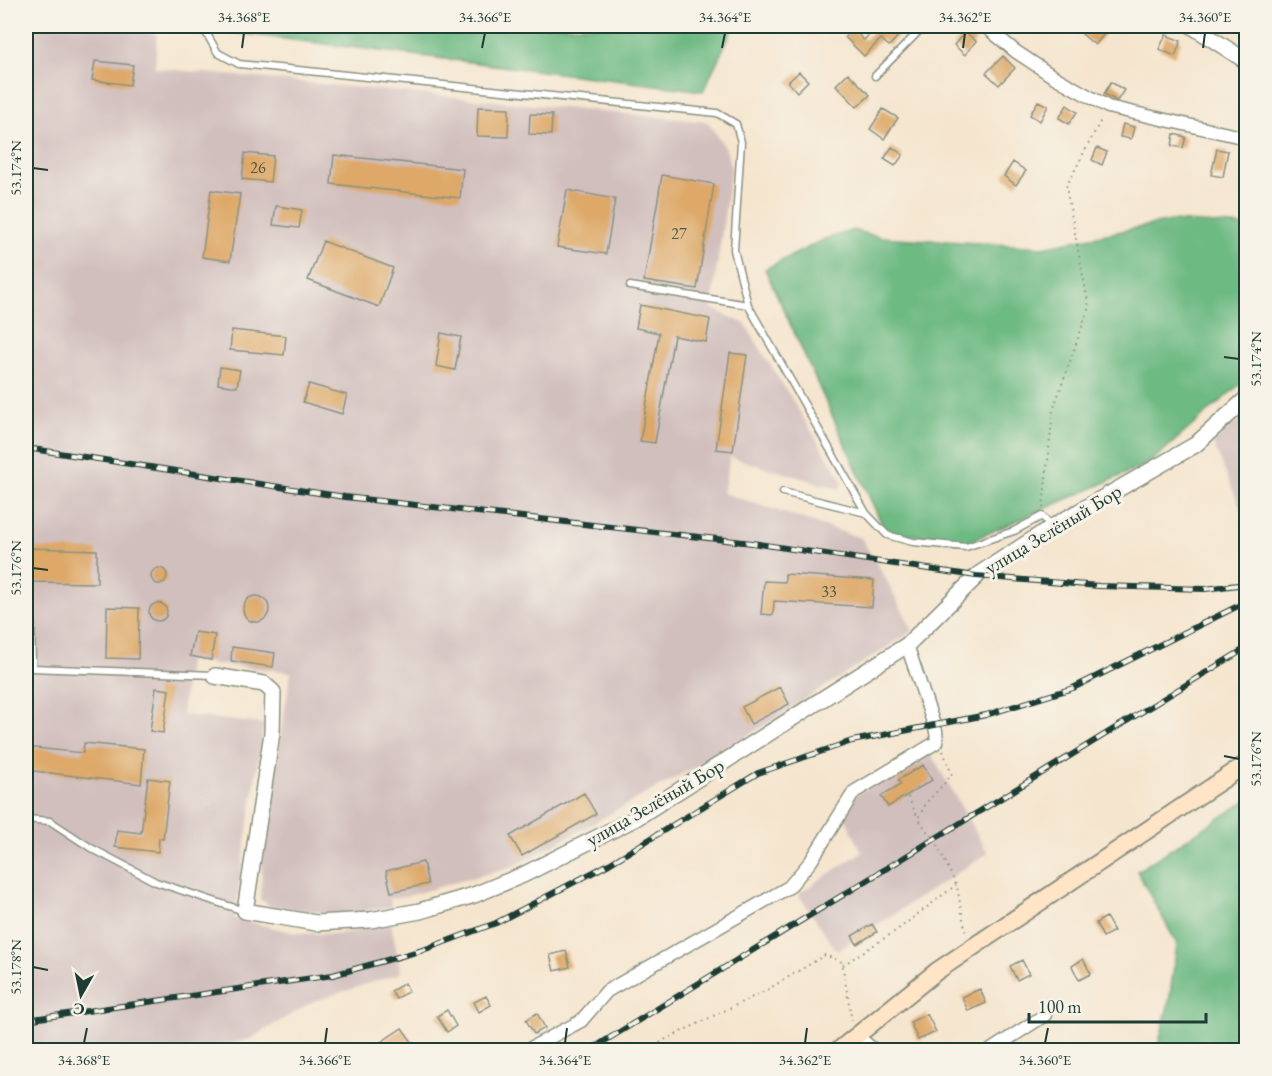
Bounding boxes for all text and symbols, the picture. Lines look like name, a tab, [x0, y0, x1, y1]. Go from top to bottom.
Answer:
text: 34.368°E	[218, 7, 271, 26]
text: 34.366°E	[459, 7, 512, 26]
text: 34.364°E	[699, 7, 752, 26]
text: 34.362°E	[939, 7, 992, 26]
text: 34.360°E	[1179, 7, 1232, 26]
text: 53.174°N	[6, 140, 25, 196]
house number: 26	[250, 157, 266, 178]
house number: 27	[671, 223, 687, 244]
text: 53.174°N	[1246, 331, 1265, 387]
street label: улица Зелёный Бор	[980, 478, 1126, 580]
text: 53.176°N	[6, 540, 25, 596]
house number: 33	[821, 581, 837, 602]
text: 53.176°N	[1246, 731, 1265, 787]
street label: улица Зелёный Бор	[581, 752, 729, 852]
text: 53.178°N	[6, 939, 25, 995]
north arrow	[51, 965, 111, 1025]
scale bar	[1029, 986, 1206, 1024]
text: 100 m	[1038, 995, 1082, 1018]
text: С	[71, 998, 86, 1021]
text: 34.368°E	[58, 1050, 111, 1069]
text: 34.366°E	[299, 1050, 352, 1069]
text: 34.364°E	[539, 1050, 592, 1069]
text: 34.362°E	[779, 1050, 832, 1069]
text: 34.360°E	[1019, 1050, 1072, 1069]

